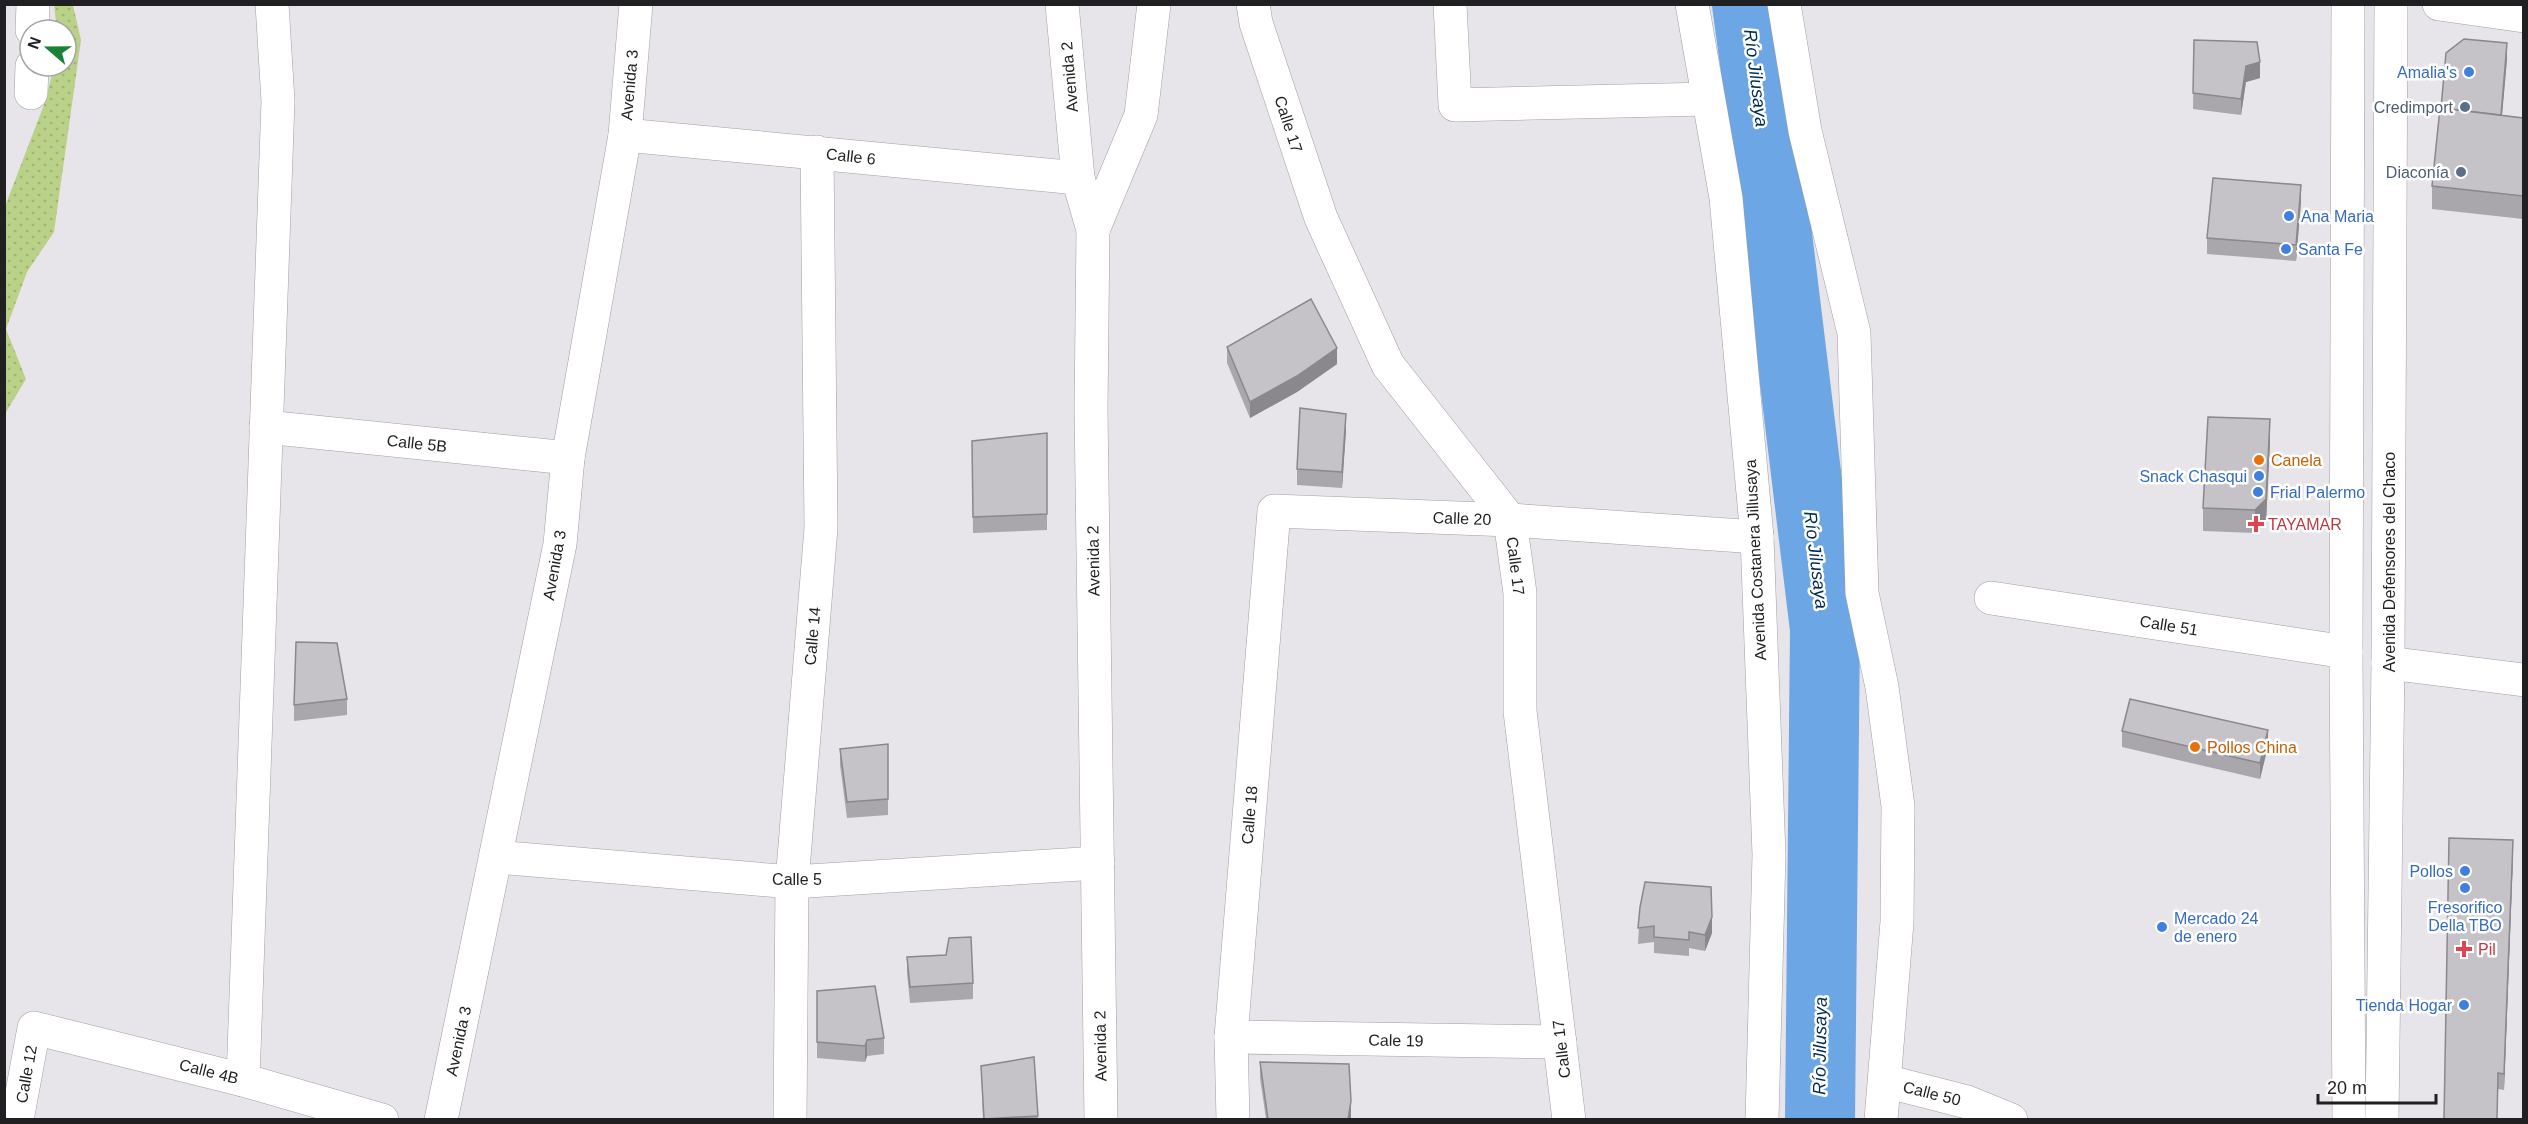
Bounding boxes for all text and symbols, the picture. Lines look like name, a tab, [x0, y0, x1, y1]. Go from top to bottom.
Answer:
north arrow	[18, 18, 78, 78]
water label: Río Jilusaya	[1740, 28, 1772, 128]
text: N	[24, 35, 44, 51]
street label: Avenida 2	[1058, 41, 1081, 113]
street label: Avenida 3	[618, 49, 641, 121]
place label: Amalia's	[2397, 64, 2457, 81]
marker: Amalia's	[2462, 65, 2476, 79]
street label: Calle 17	[1271, 94, 1306, 155]
place label: Credimport	[2374, 99, 2454, 116]
marker: Credimport	[2458, 100, 2472, 114]
street label: Calle 6	[825, 145, 877, 168]
place label: Diaconía	[2386, 164, 2449, 181]
marker: Diaconía	[2454, 165, 2468, 179]
place label: Ana Maria	[2301, 208, 2374, 225]
marker: Ana Maria	[2282, 209, 2296, 223]
place label: Santa Fe	[2298, 241, 2363, 258]
marker: Santa Fe	[2279, 242, 2293, 256]
street label: Calle 5B	[386, 432, 448, 455]
place label: Canela	[2271, 452, 2322, 469]
street label: Avenida Defensores del Chaco	[2381, 452, 2398, 672]
marker: Canela	[2252, 453, 2266, 467]
street label: Avenida Costanera Jillusaya	[1742, 459, 1769, 661]
place label: Snack Chasqui	[2139, 468, 2247, 485]
marker: Snack Chasqui	[2252, 469, 2266, 483]
place label: Frial Palermo	[2270, 484, 2365, 501]
marker: Frial Palermo	[2251, 485, 2265, 499]
street label: Calle 20	[1432, 509, 1492, 528]
water label: Río Jilusaya	[1800, 510, 1832, 610]
place label: TAYAMAR	[2268, 516, 2342, 533]
marker: TAYAMAR	[2249, 517, 2263, 531]
street label: Avenida 2	[1084, 525, 1103, 597]
street label: Avenida 3	[540, 529, 569, 601]
street label: Calle 17	[1503, 536, 1528, 596]
street label: Calle 14	[801, 606, 824, 666]
street label: Calle 51	[2139, 613, 2199, 638]
place label: Pollos China	[2207, 739, 2297, 756]
marker: Pollos China	[2188, 740, 2202, 754]
street label: Calle 18	[1238, 785, 1261, 845]
place label: Pollos	[2409, 863, 2453, 880]
marker: Pollos	[2458, 864, 2472, 878]
street label: Calle 5	[772, 871, 822, 888]
marker: Fresorifico Della TBO	[2458, 881, 2472, 895]
place label: Fresorifico Della TBO	[2428, 899, 2502, 934]
place label: Mercado 24 de enero	[2174, 910, 2259, 945]
marker: Mercado 24 de enero	[2155, 920, 2169, 934]
marker: Pil	[2455, 940, 2473, 958]
place label: Pil	[2478, 941, 2496, 958]
water label: Río Jilusaya	[1809, 997, 1831, 1095]
place label: Tienda Hogar	[2356, 997, 2453, 1014]
marker: Tienda Hogar	[2457, 998, 2471, 1012]
street label: Avenida 3	[443, 1005, 474, 1078]
street label: Avenida 2	[1091, 1010, 1110, 1082]
street label: Calle 17	[1549, 1019, 1574, 1079]
street label: Cale 19	[1368, 1032, 1424, 1049]
street label: Calle 12	[13, 1044, 40, 1104]
street label: Calle 4B	[177, 1056, 240, 1087]
scale bar	[2318, 1067, 2436, 1105]
street label: Calle 50	[1901, 1078, 1963, 1109]
text: 20 m	[2327, 1078, 2367, 1098]

